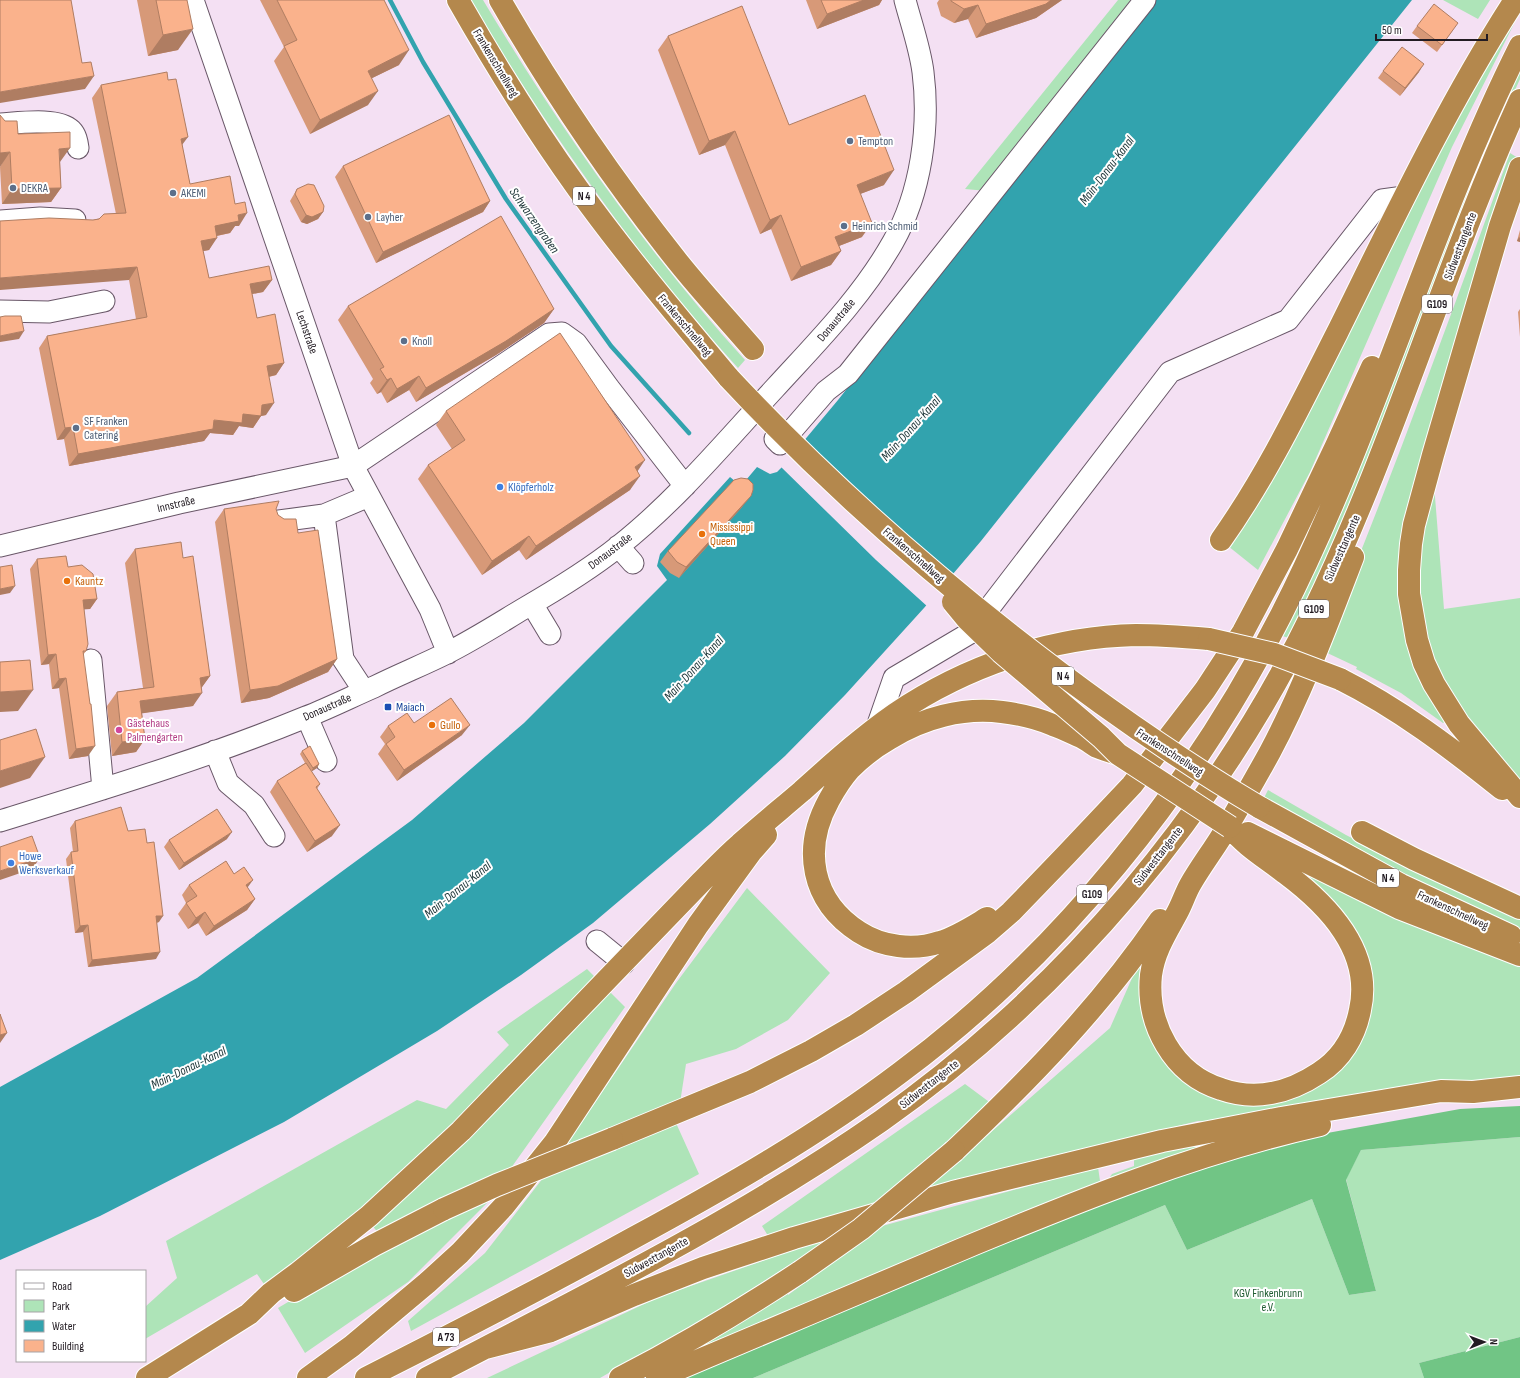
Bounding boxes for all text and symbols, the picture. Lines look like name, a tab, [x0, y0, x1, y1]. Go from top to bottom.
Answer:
scale bar	[1376, 16, 1487, 42]
text: 50 m	[1382, 23, 1402, 38]
street label: Frankenschnellweg	[469, 26, 522, 100]
water label: Main-Donau-Kanal	[1076, 133, 1138, 208]
place label: Tempton	[858, 134, 893, 149]
marker: Tempton	[845, 136, 855, 146]
place label: DEKRA	[21, 181, 49, 196]
marker: DEKRA	[8, 183, 18, 193]
water label: Schwarzengraben	[506, 185, 563, 257]
place label: AKEMI	[180, 186, 206, 201]
road number: N 4	[573, 187, 595, 205]
marker: AKEMI	[168, 188, 178, 198]
place label: Layher	[376, 210, 404, 225]
street label: Südwesttangente	[1441, 210, 1480, 282]
marker: Layher	[363, 212, 373, 222]
place label: Heinrich Schmid	[852, 219, 918, 234]
marker: Heinrich Schmid	[839, 221, 849, 231]
street label: Frankenschnellweg	[654, 291, 715, 360]
road number: G109	[1422, 295, 1452, 313]
street label: Donaustraße	[814, 296, 859, 345]
street label: Lechstraße	[292, 309, 321, 356]
place label: Knoll	[412, 334, 432, 349]
marker: Knoll	[399, 336, 409, 346]
water label: Main-Donau-Kanal	[878, 393, 944, 464]
place label: SF Franken Catering	[84, 414, 128, 443]
marker: SF Franken Catering	[71, 423, 81, 433]
place label: Klöpferholz	[508, 480, 554, 495]
marker: Klöpferholz	[495, 482, 505, 492]
street label: Innstraße	[156, 493, 197, 516]
street label: Südwesttangente	[1321, 512, 1364, 584]
place label: Mississippi Queen	[710, 520, 753, 549]
street label: Frankenschnellweg	[880, 524, 948, 586]
marker: Mississippi Queen	[697, 529, 707, 539]
street label: Donaustraße	[585, 530, 635, 573]
place label: Kauntz	[75, 574, 104, 589]
marker: Kauntz	[62, 576, 72, 586]
road number: G109	[1299, 600, 1329, 618]
water label: Main-Donau-Kanal	[661, 633, 727, 704]
road number: N 4	[1052, 667, 1074, 685]
street label: Donaustraße	[301, 690, 354, 725]
place label: Maiach	[396, 700, 425, 715]
marker: Maiach	[383, 702, 393, 712]
place label: Gästehaus Palmengarten	[127, 716, 183, 745]
place label: Gullo	[440, 718, 460, 733]
marker: Gullo	[427, 720, 437, 730]
marker: Gästehaus Palmengarten	[114, 725, 124, 735]
street label: Frankenschnellweg	[1133, 725, 1206, 780]
street label: Südwesttangente	[1131, 824, 1186, 889]
place label: Howe Werksverkauf	[19, 849, 75, 878]
marker: Howe Werksverkauf	[6, 858, 16, 868]
water label: Main-Donau-Kanal	[421, 858, 495, 922]
road number: N 4	[1377, 869, 1399, 887]
road number: G109	[1077, 885, 1107, 903]
street label: Frankenschnellweg	[1415, 887, 1491, 934]
water label: Main-Donau-Kanal	[148, 1043, 229, 1093]
street label: Südwesttangente	[897, 1056, 962, 1112]
street label: Südwesttangente	[621, 1234, 691, 1281]
legend	[16, 1270, 146, 1362]
text: Road	[52, 1279, 72, 1294]
park label: KGV Finkenbrunn e.V.	[1234, 1286, 1302, 1315]
text: Park	[52, 1299, 70, 1314]
text: Water	[52, 1319, 76, 1334]
north arrow	[1464, 1322, 1504, 1362]
road number: A 73	[433, 1328, 459, 1346]
text: Building	[52, 1339, 84, 1354]
text: N	[1487, 1339, 1500, 1345]

